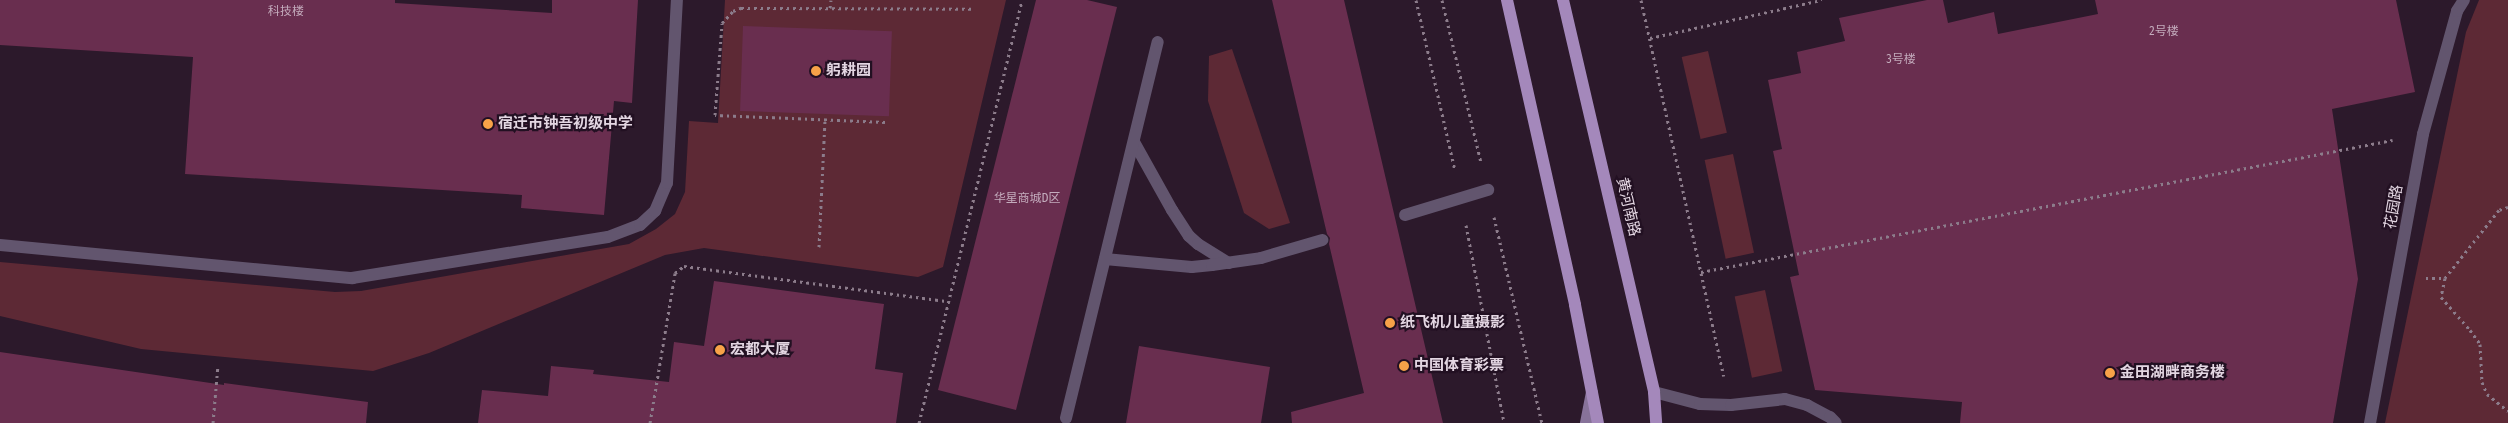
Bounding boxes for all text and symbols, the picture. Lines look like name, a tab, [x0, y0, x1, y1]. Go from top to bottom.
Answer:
house number: 科技楼	[268, 5, 304, 19]
house number: 2号楼	[2149, 25, 2179, 39]
house number: 3号楼	[1886, 53, 1916, 67]
place label: 躬耕园	[826, 62, 871, 80]
marker: 躬耕园	[810, 65, 822, 77]
place label: 宿迁市钟吾初级中学	[498, 115, 633, 133]
marker: 宿迁市钟吾初级中学	[482, 118, 494, 130]
street label: 黄河南路	[1612, 176, 1644, 238]
street label: 花园路	[2381, 183, 2407, 231]
house number: 华星商城D区	[994, 192, 1060, 206]
place label: 纸飞机儿童摄影	[1400, 314, 1505, 332]
marker: 纸飞机儿童摄影	[1384, 317, 1396, 329]
place label: 宏都大厦	[730, 341, 790, 359]
marker: 宏都大厦	[714, 344, 726, 356]
place label: 中国体育彩票	[1414, 357, 1504, 375]
marker: 中国体育彩票	[1398, 360, 1410, 372]
place label: 金田湖畔商务楼	[2120, 364, 2225, 382]
marker: 金田湖畔商务楼	[2104, 367, 2116, 379]

